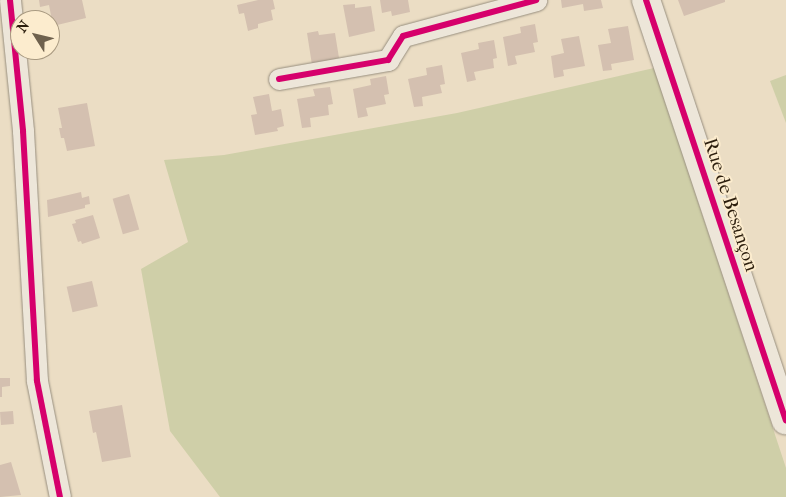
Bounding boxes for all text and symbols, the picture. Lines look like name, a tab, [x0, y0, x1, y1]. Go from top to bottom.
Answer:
north arrow	[10, 10, 60, 60]
text: N	[13, 17, 33, 36]
street label: Rue de Besançon	[698, 135, 762, 275]

